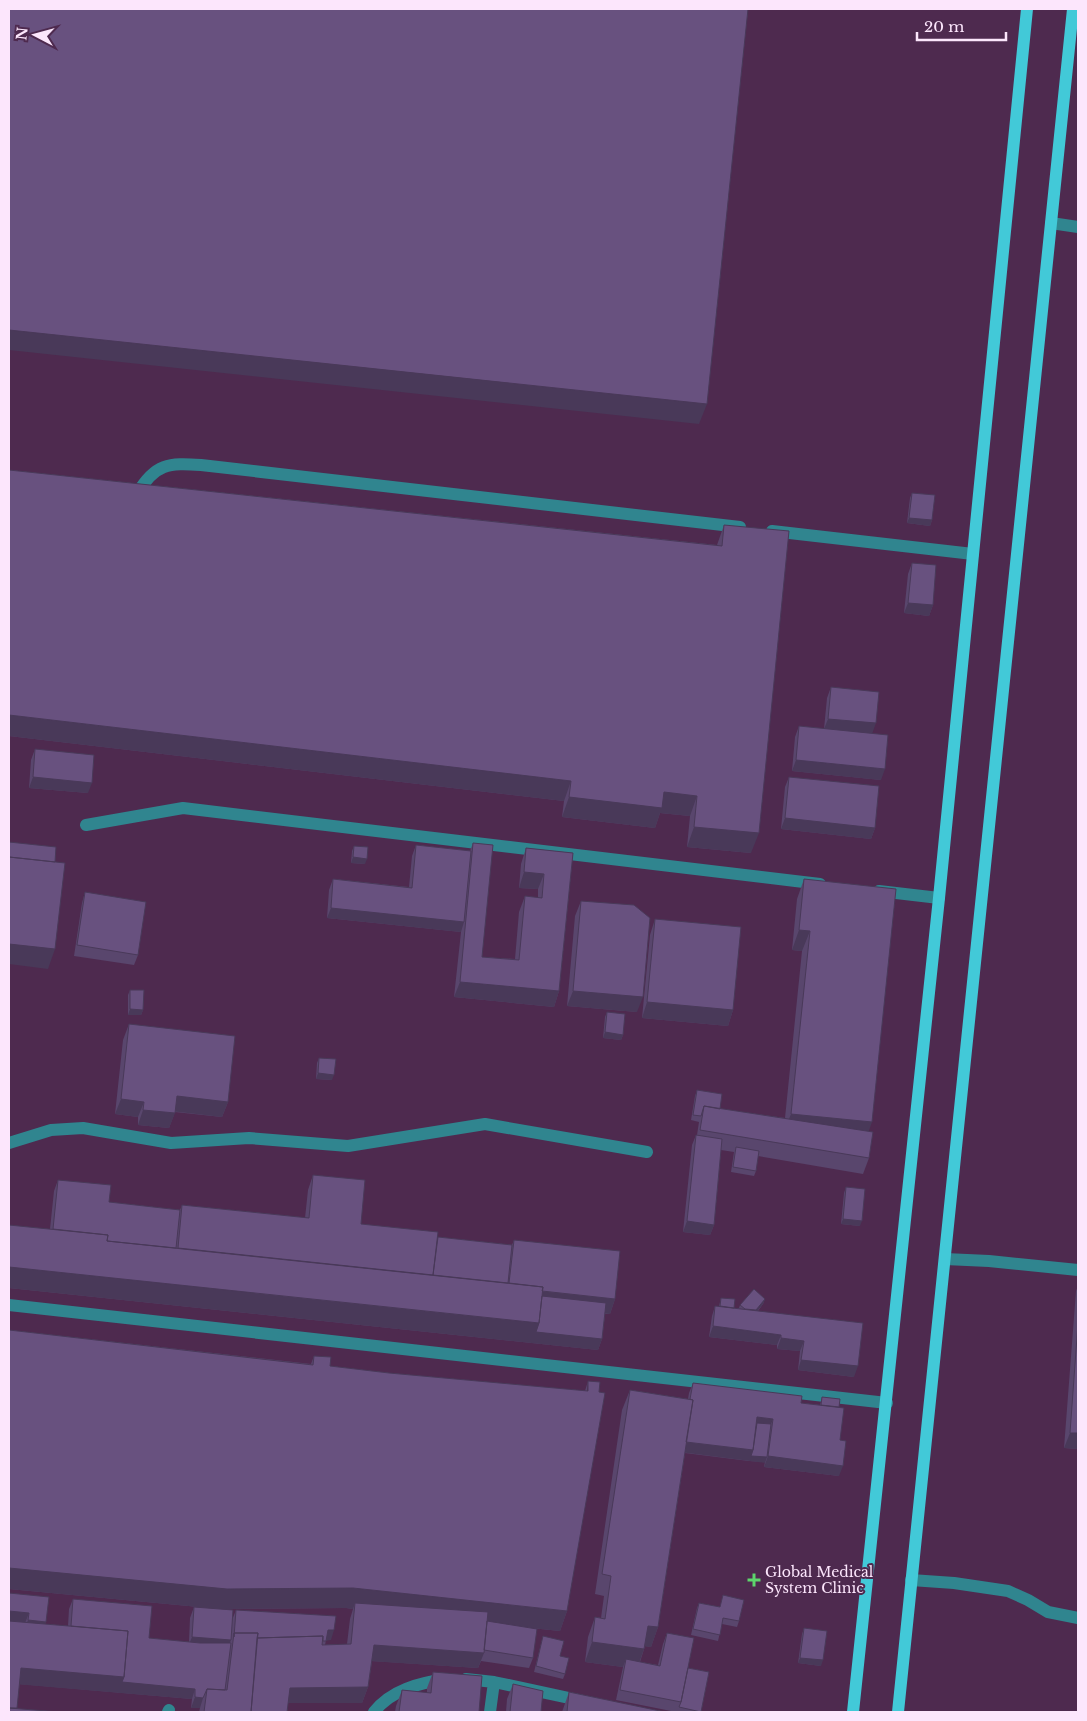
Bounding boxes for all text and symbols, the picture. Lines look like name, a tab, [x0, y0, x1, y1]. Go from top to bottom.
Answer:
north arrow	[10, 10, 60, 60]
scale bar	[917, 10, 1006, 42]
text: 20 m	[924, 17, 964, 36]
text: N	[12, 26, 32, 41]
place label: Global Medical System Clinic	[765, 1563, 874, 1597]
marker: Global Medical System Clinic	[747, 1573, 761, 1587]

